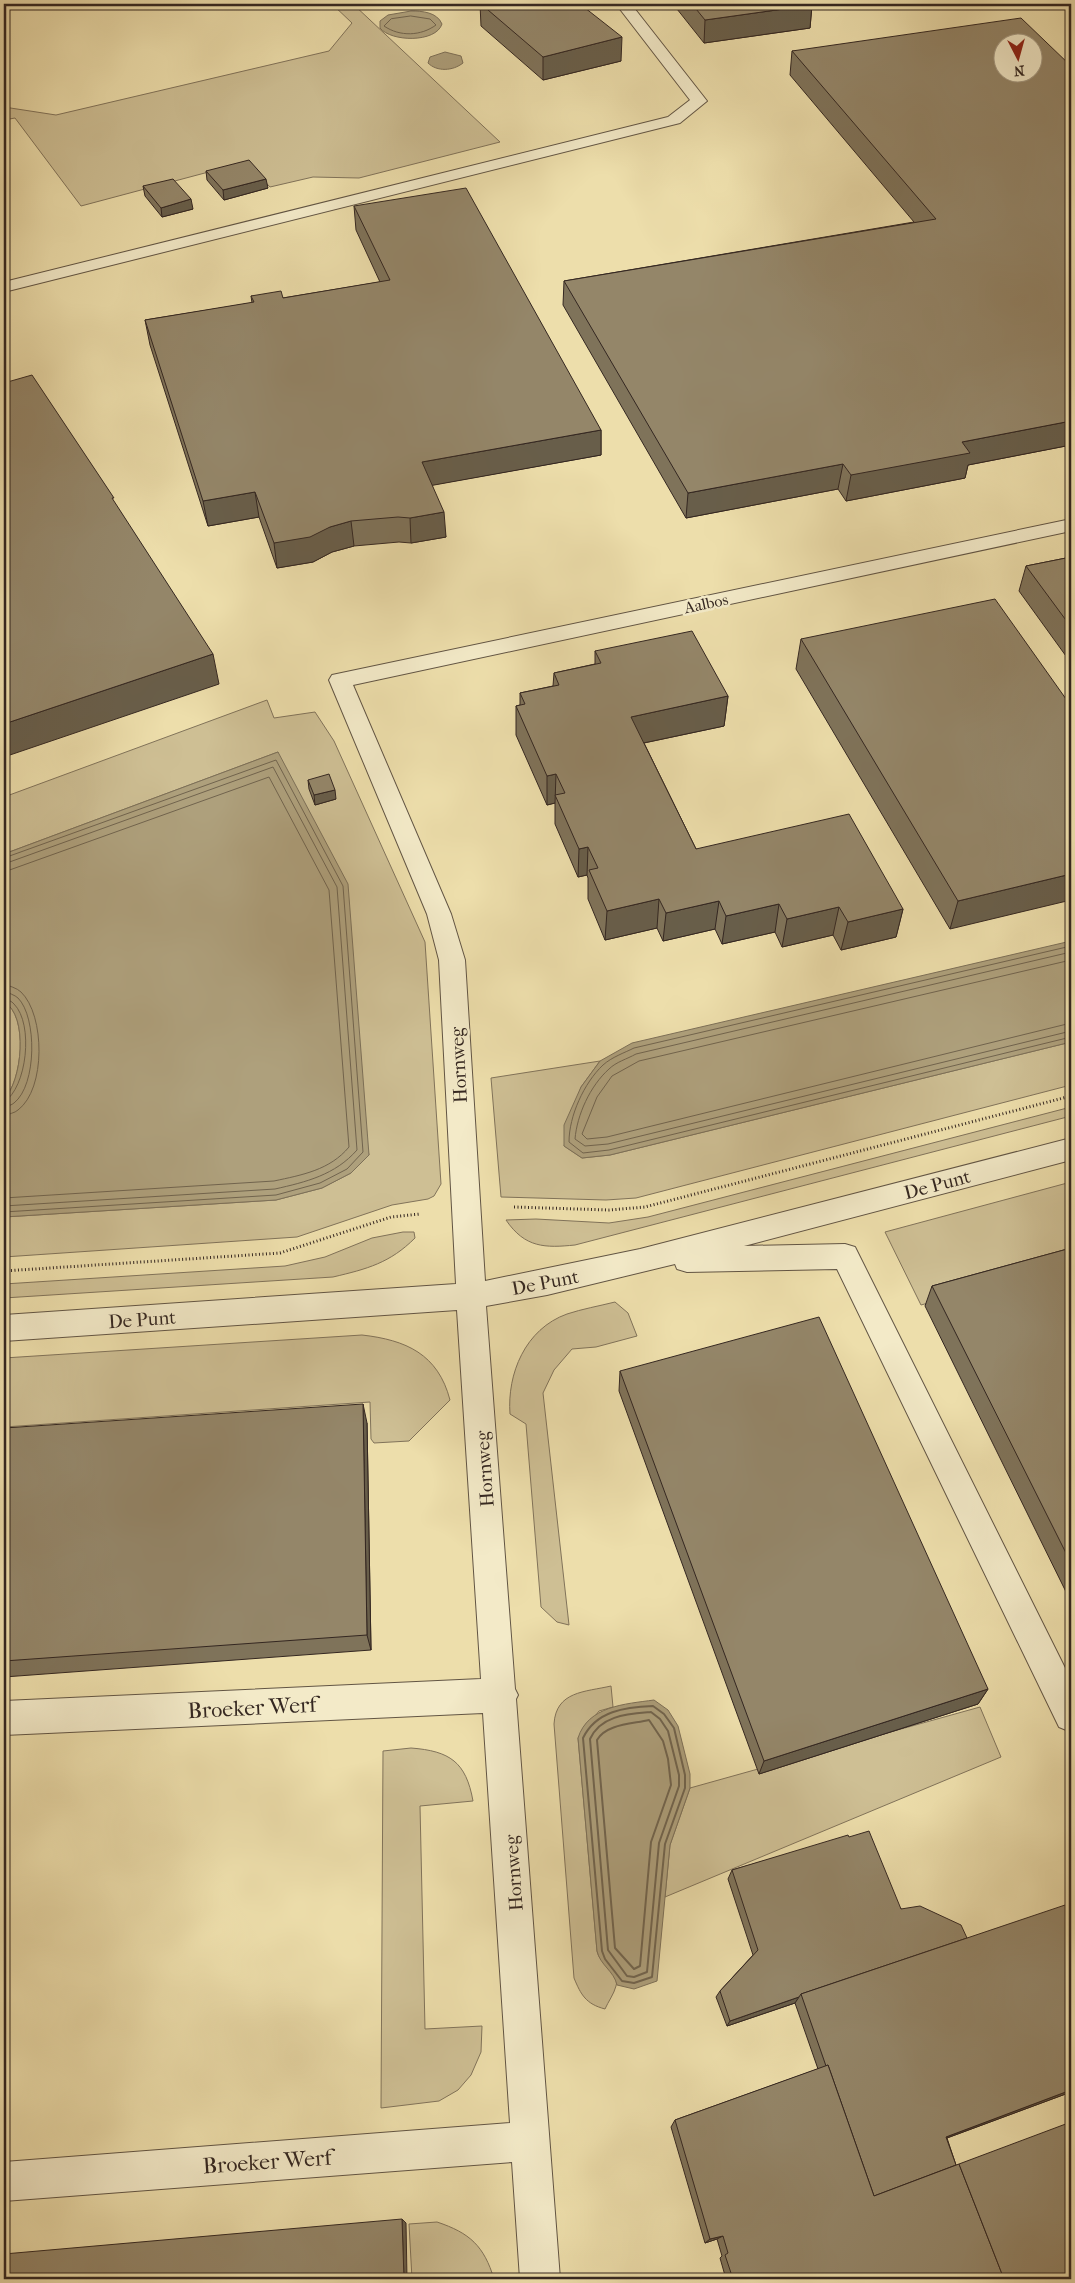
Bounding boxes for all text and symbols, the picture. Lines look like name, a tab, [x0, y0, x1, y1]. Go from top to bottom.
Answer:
north arrow	[992, 32, 1042, 82]
text: N	[1013, 61, 1025, 79]
street label: Aalbos	[681, 590, 730, 618]
street label: Hornweg	[446, 1025, 472, 1104]
street label: De Punt	[902, 1166, 973, 1204]
street label: De Punt	[510, 1266, 581, 1300]
street label: De Punt	[107, 1307, 177, 1333]
street label: Hornweg	[471, 1429, 499, 1508]
street label: Broeker Werf	[187, 1691, 322, 1724]
street label: Hornweg	[500, 1833, 528, 1912]
street label: Broeker Werf	[202, 2144, 337, 2179]

